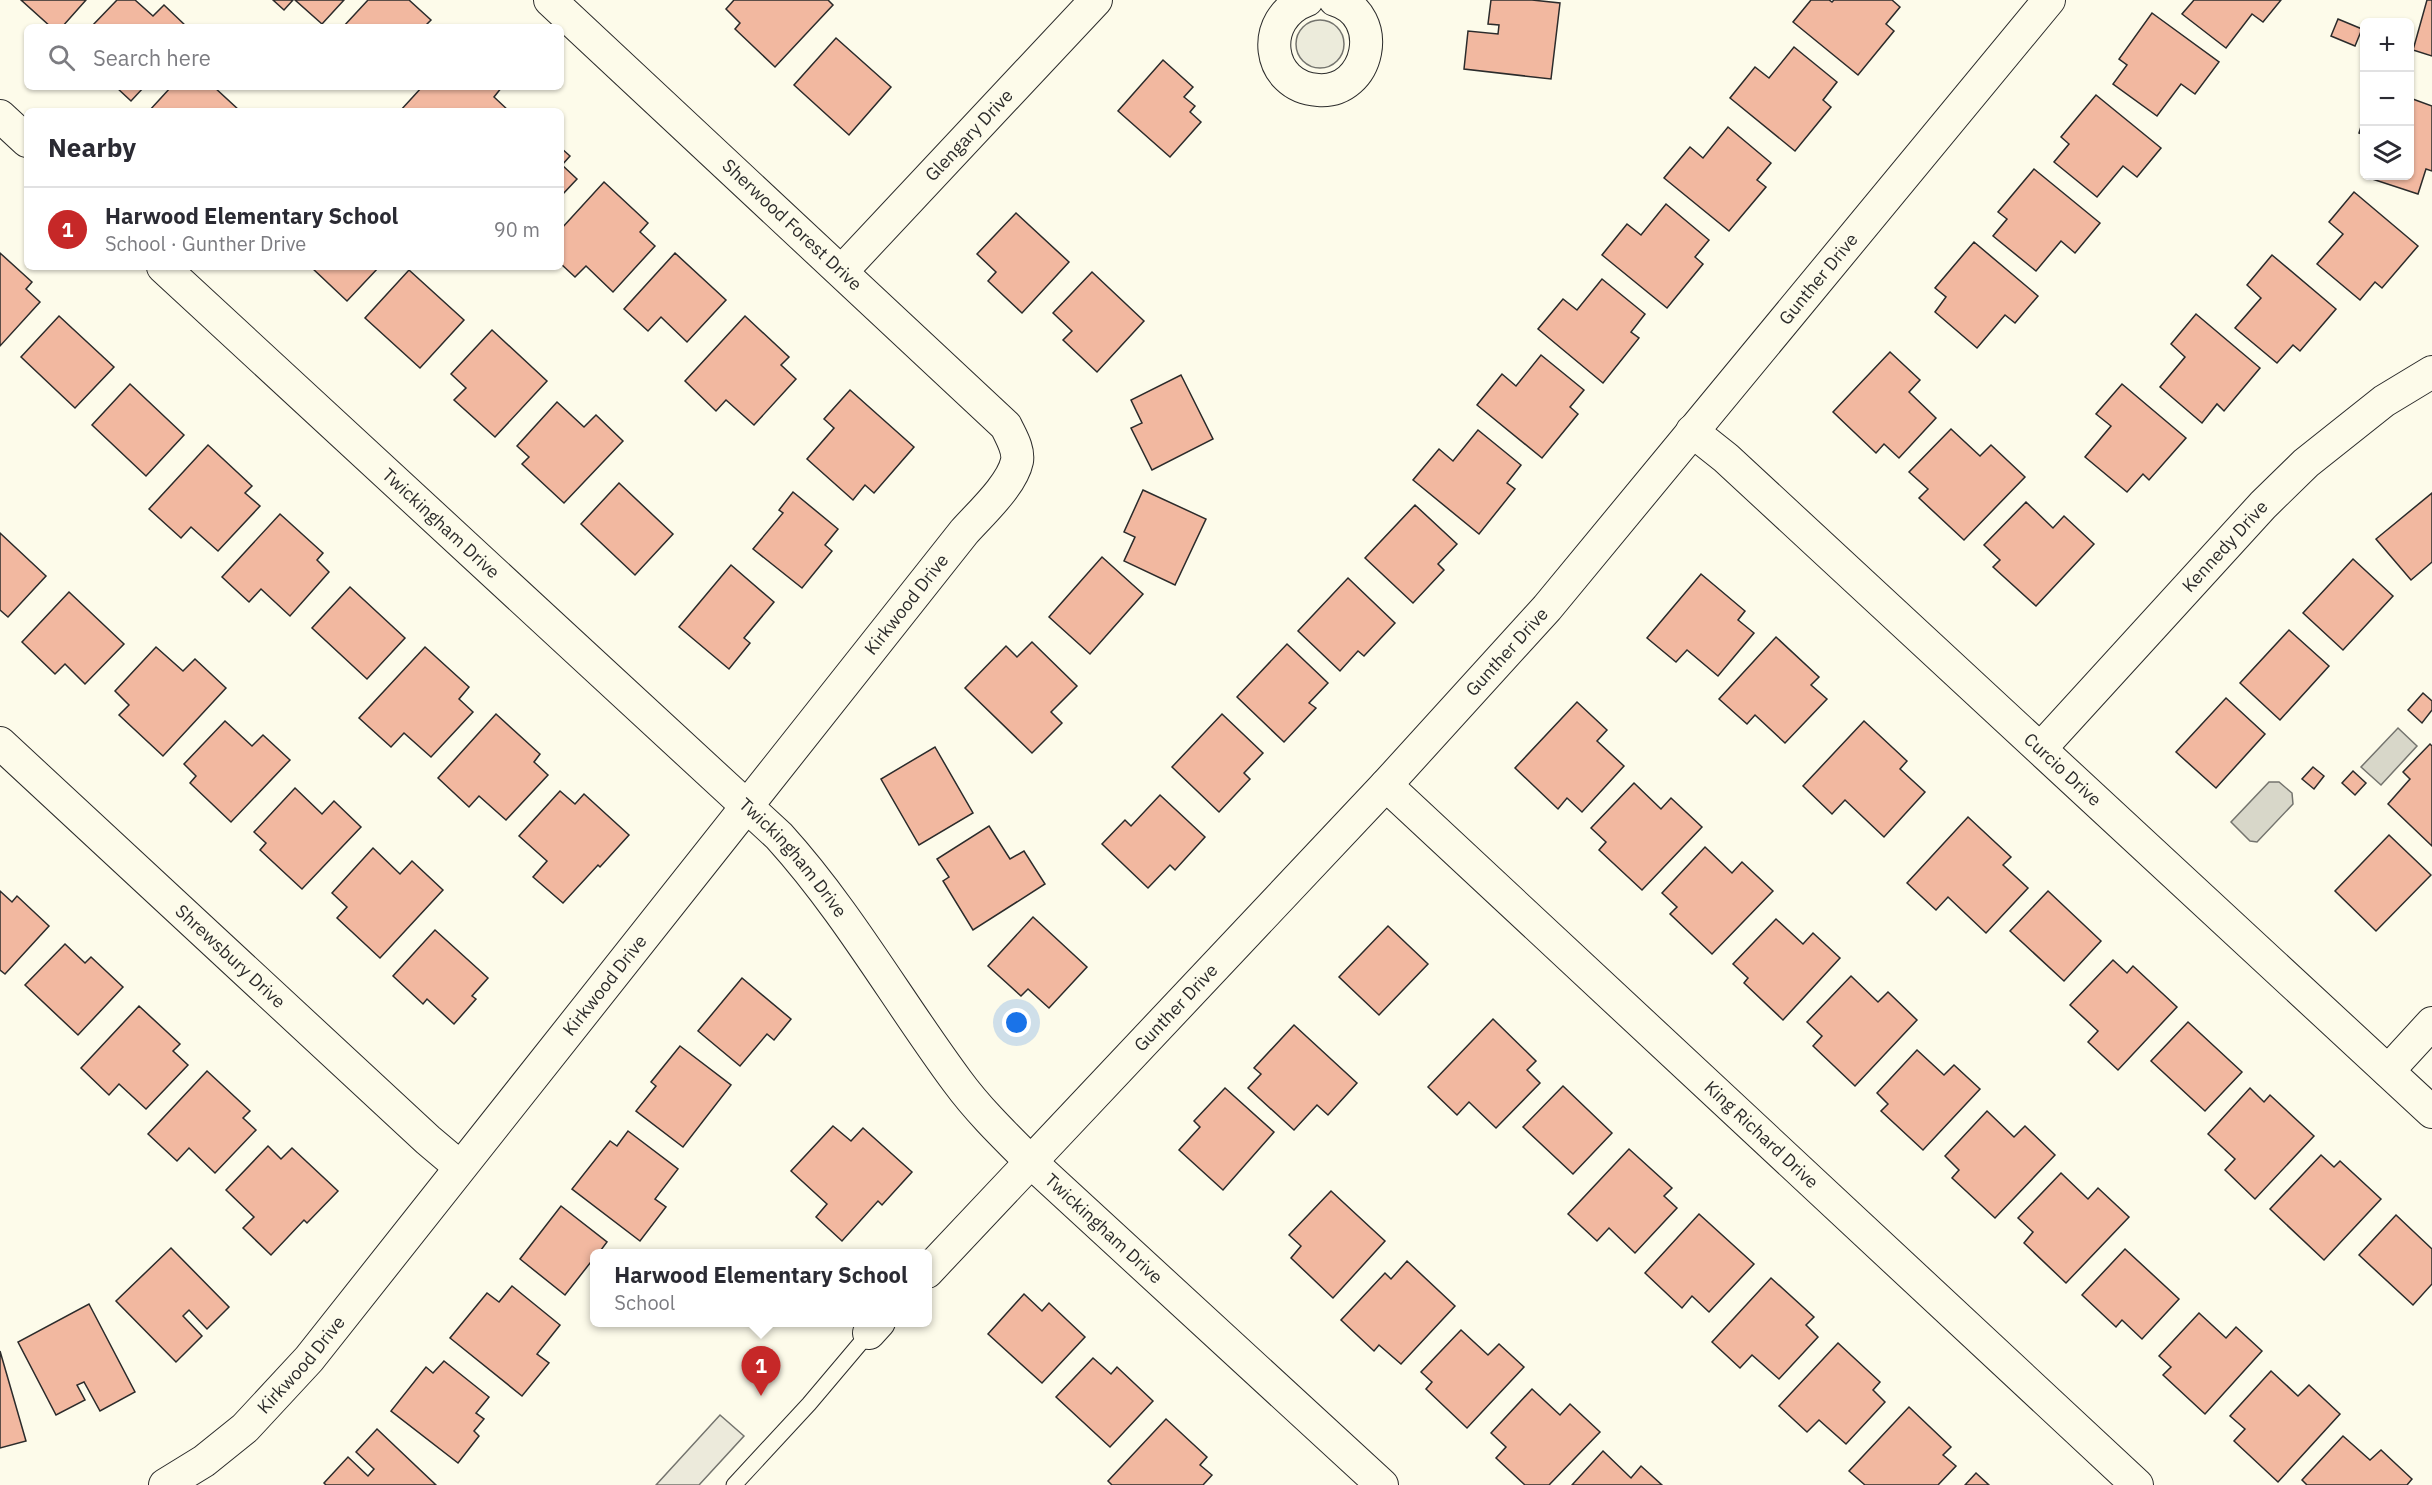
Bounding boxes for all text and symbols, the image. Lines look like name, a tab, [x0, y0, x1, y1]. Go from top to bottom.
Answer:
map controls	[2360, 18, 2414, 180]
button: +	[2360, 18, 2414, 72]
search box	[24, 24, 564, 90]
icon: search	[45, 41, 78, 74]
text: Search here	[93, 43, 211, 72]
button: −	[2360, 72, 2414, 126]
street label: Glengary Drive	[920, 84, 1018, 186]
button: layers	[2360, 126, 2414, 180]
text: Nearby	[48, 130, 136, 164]
street label: Sherwood Forest Drive	[718, 154, 867, 295]
text: Harwood Elementary School	[105, 201, 398, 230]
text: 1	[62, 216, 74, 243]
text: 90 m	[494, 216, 540, 243]
street label: Gunther Drive	[1774, 228, 1863, 329]
text: School · Gunther Drive	[105, 230, 306, 257]
street label: Twickingham Drive	[377, 463, 505, 583]
street label: Kennedy Drive	[2177, 495, 2273, 597]
street label: Kirkwood Drive	[859, 549, 953, 659]
street label: Gunther Drive	[1460, 602, 1553, 701]
street label: Curcio Drive	[2019, 728, 2106, 811]
street label: Twickingham Drive	[734, 793, 852, 922]
street label: Shrewsbury Drive	[171, 899, 291, 1013]
street label: Kirkwood Drive	[557, 930, 652, 1040]
street label: Gunther Drive	[1129, 959, 1222, 1056]
your location	[1002, 1008, 1031, 1037]
street label: King Richard Drive	[1700, 1076, 1824, 1193]
street label: Twickingham Drive	[1040, 1168, 1168, 1289]
popup	[590, 1249, 932, 1327]
text: Harwood Elementary School	[614, 1260, 908, 1289]
text: School	[614, 1289, 675, 1316]
street label: Kirkwood Drive	[252, 1311, 350, 1418]
pin: 1	[742, 1346, 780, 1396]

